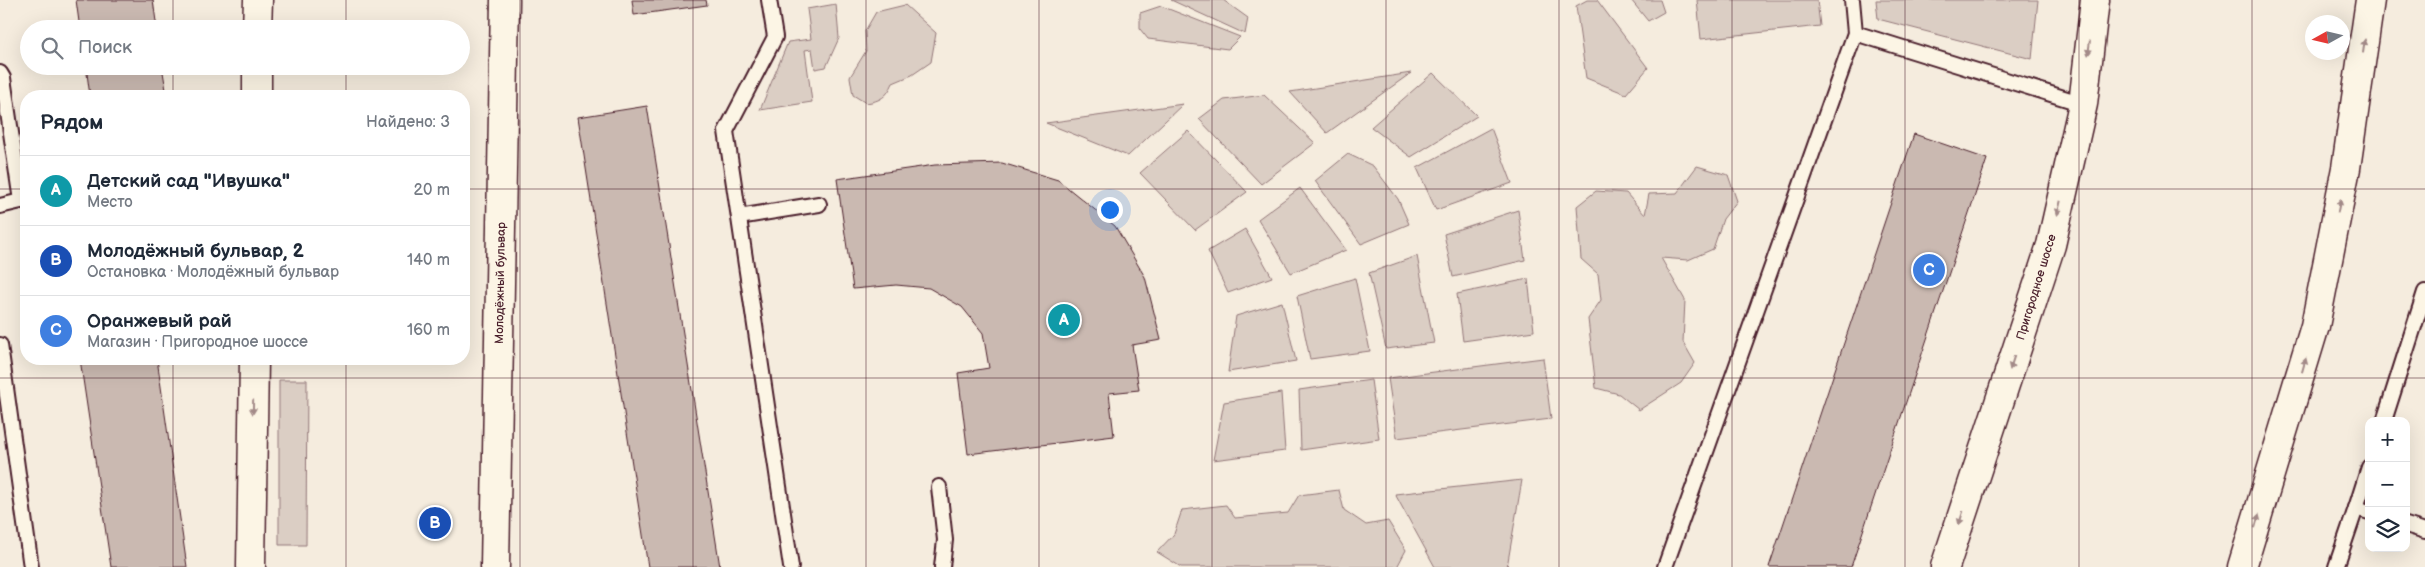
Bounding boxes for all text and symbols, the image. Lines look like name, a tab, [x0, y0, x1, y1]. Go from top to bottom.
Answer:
north arrow	[2305, 15, 2350, 60]
search box	[20, 20, 470, 75]
icon: search	[38, 34, 66, 62]
text: Поиск	[78, 36, 132, 59]
one-way arrow	[2360, 37, 2368, 53]
one-way arrow	[2085, 41, 2093, 57]
text: Рядом	[40, 110, 103, 135]
text: Найдено: 3	[366, 113, 450, 132]
text: Детский сад "Ивушка"	[87, 170, 290, 193]
text: A	[51, 181, 61, 200]
text: 20 m	[414, 181, 450, 200]
text: Место	[87, 193, 133, 212]
your location	[1097, 197, 1123, 223]
one-way arrow	[2335, 199, 2343, 214]
one-way arrow	[2055, 200, 2063, 216]
street label: Молодёжный бульвар	[492, 222, 509, 344]
street label: Пригородное шоссе	[2013, 232, 2060, 342]
text: Молодёжный бульвар, 2	[87, 240, 304, 263]
text: B	[50, 251, 62, 270]
text: 140 m	[407, 251, 450, 270]
pin: C	[1913, 251, 1945, 289]
text: Остановка · Молодёжный бульвар	[87, 263, 339, 282]
pin: A	[1048, 301, 1080, 339]
text: Оранжевый рай	[87, 310, 232, 333]
text: C	[50, 321, 62, 340]
text: 160 m	[407, 321, 450, 340]
text: Магазин · Пригородное шоссе	[87, 333, 308, 352]
one-way arrow	[2008, 356, 2015, 371]
one-way arrow	[2300, 357, 2308, 372]
one-way arrow	[249, 400, 257, 416]
map controls	[2365, 417, 2410, 552]
button: +	[2365, 417, 2410, 462]
button: −	[2365, 462, 2410, 507]
pin: B	[419, 504, 451, 542]
button: layers	[2365, 507, 2410, 552]
one-way arrow	[1957, 510, 1965, 525]
one-way arrow	[2254, 513, 2262, 528]

